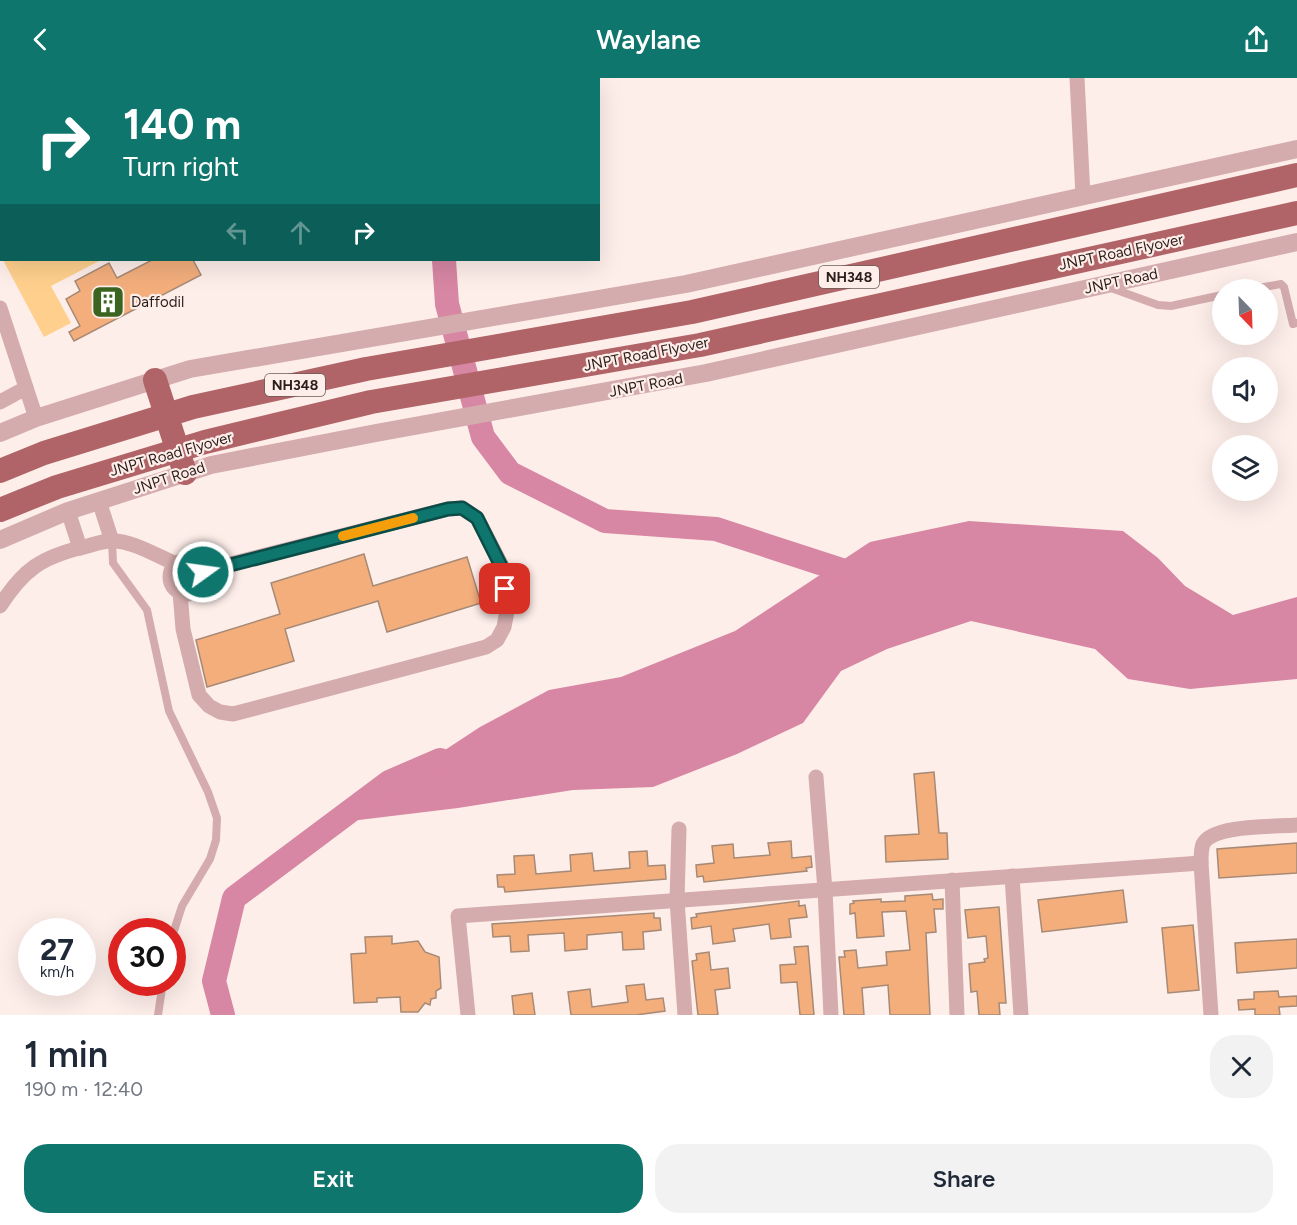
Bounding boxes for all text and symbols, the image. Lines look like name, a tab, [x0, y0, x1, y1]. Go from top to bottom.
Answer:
icon: back	[24, 23, 57, 56]
text: Waylane	[596, 23, 701, 56]
icon: share	[1240, 23, 1273, 56]
text: 140 m	[123, 99, 241, 150]
icon: right	[24, 102, 102, 180]
text: Turn right	[123, 150, 239, 183]
icon: left	[221, 216, 254, 249]
icon: ahead	[284, 216, 317, 249]
icon: right	[347, 216, 380, 249]
street label: JNPT Road Flyover	[1057, 230, 1185, 274]
street label: JNPT Road	[1083, 264, 1159, 298]
road number: NH348	[819, 266, 879, 288]
north arrow	[1212, 279, 1278, 345]
map controls	[1212, 279, 1278, 501]
building icon: Daffodil	[90, 284, 126, 320]
place label: Daffodil	[131, 293, 184, 311]
street label: JNPT Road Flyover	[582, 333, 710, 375]
button: sound	[1212, 357, 1278, 423]
street label: JNPT Road	[608, 369, 684, 401]
road number: NH348	[265, 374, 325, 396]
street label: JNPT Road Flyover	[108, 428, 234, 480]
button: layers	[1212, 435, 1278, 501]
street label: JNPT Road	[131, 458, 207, 498]
position arrow	[171, 540, 235, 604]
pin	[479, 563, 530, 614]
icon: arrive	[488, 572, 521, 605]
speed limit sign: 30	[108, 918, 186, 996]
text: 27	[40, 931, 74, 968]
text: km/h	[40, 963, 74, 981]
text: 1 min	[24, 1033, 108, 1076]
button: close	[1210, 1035, 1273, 1098]
text: 190 m · 12:40	[24, 1077, 143, 1101]
button: Exit	[24, 1144, 643, 1213]
button: Share	[655, 1144, 1273, 1213]

